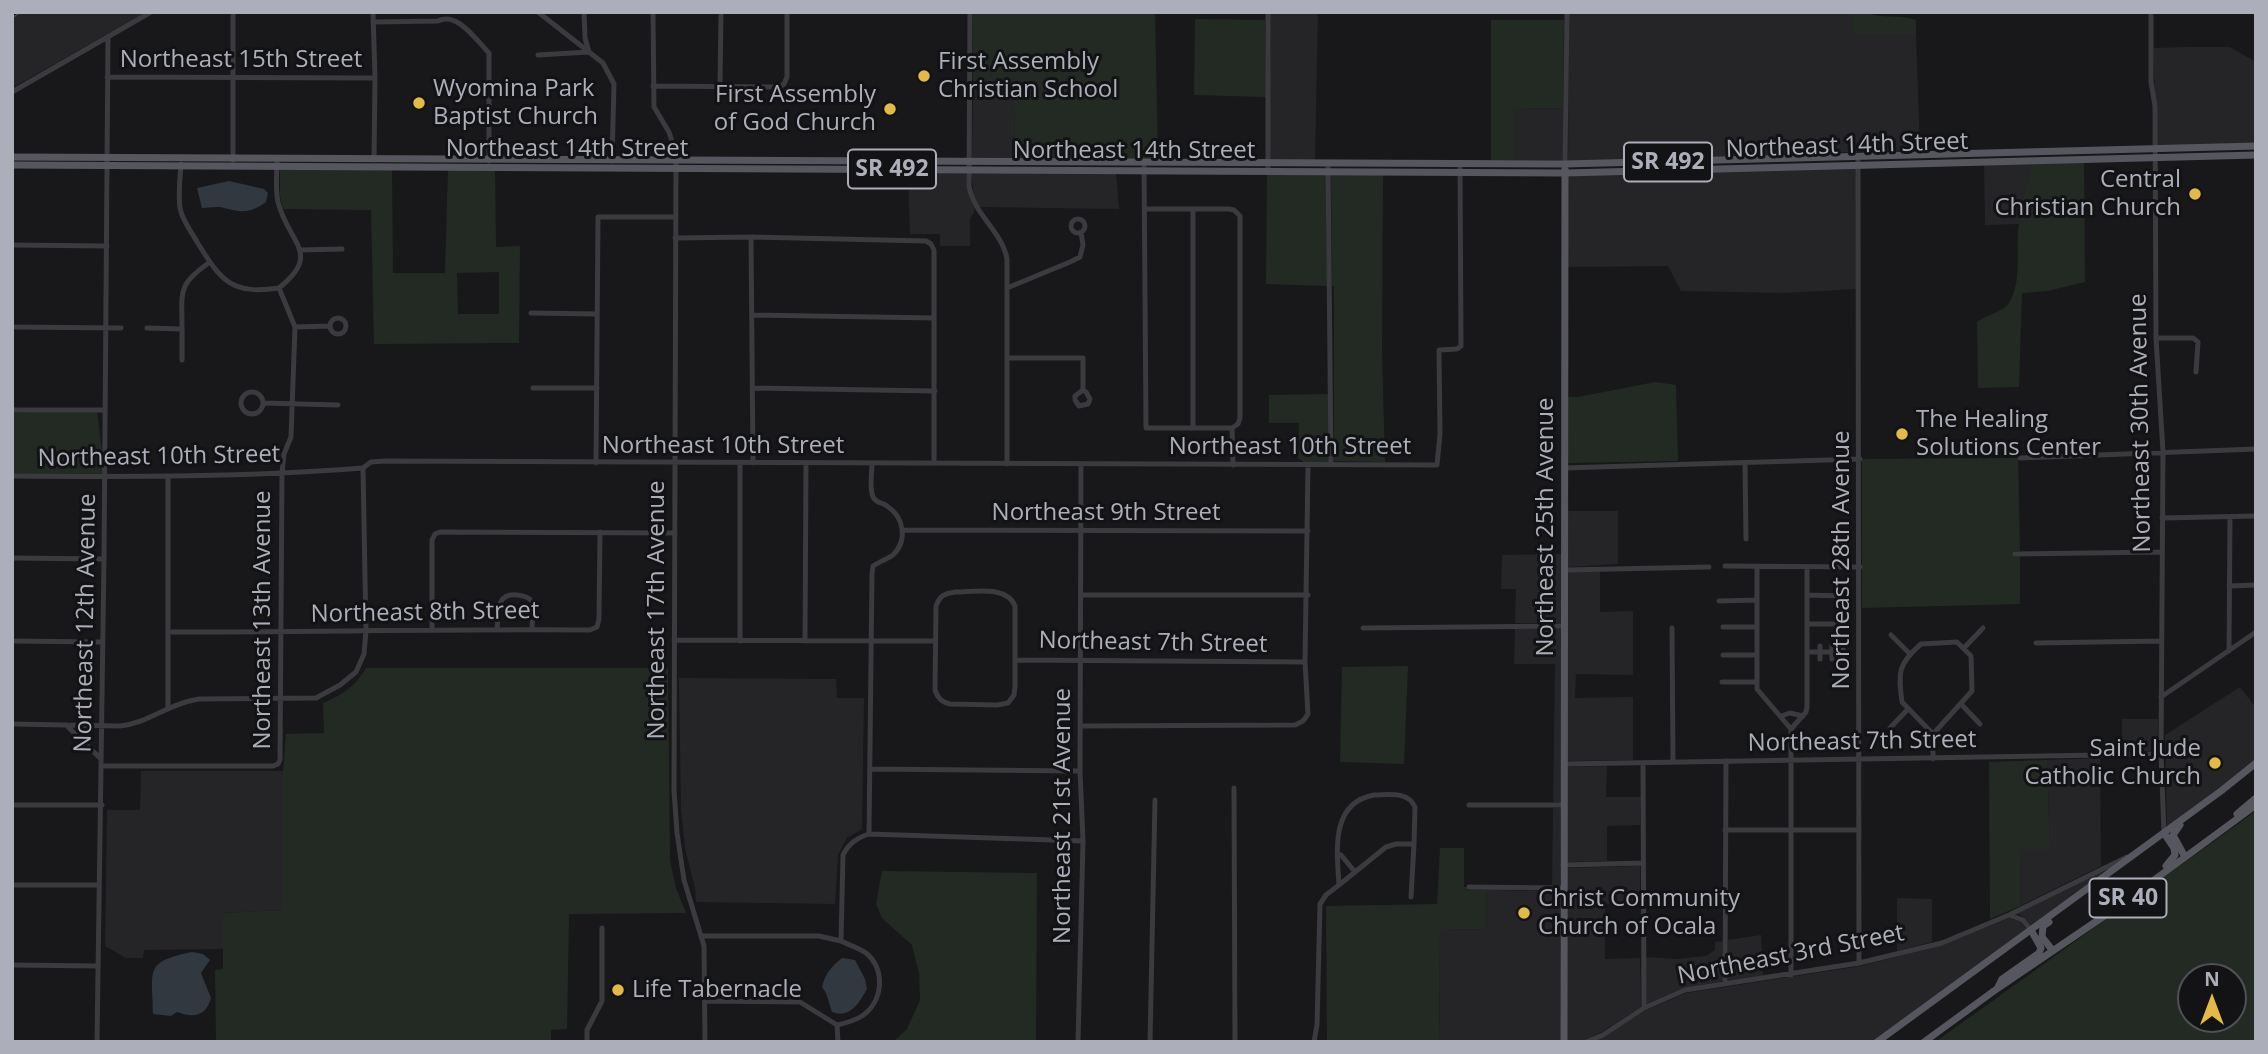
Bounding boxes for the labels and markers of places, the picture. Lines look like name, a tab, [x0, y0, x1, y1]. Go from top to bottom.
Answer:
place label: First Assembly Christian School	[938, 48, 1118, 104]
marker: First Assembly Christian School	[916, 68, 932, 84]
place label: Wyomina Park Baptist Church	[433, 75, 598, 131]
place label: First Assembly of God Church	[714, 81, 876, 137]
marker: Wyomina Park Baptist Church	[411, 95, 427, 111]
marker: First Assembly of God Church	[882, 101, 898, 117]
place label: Central Christian Church	[1994, 166, 2181, 222]
marker: Central Christian Church	[2187, 186, 2203, 202]
place label: The Healing Solutions Center	[1916, 406, 2101, 462]
marker: The Healing Solutions Center	[1894, 426, 1910, 442]
place label: Saint Jude Catholic Church	[2024, 735, 2201, 791]
marker: Saint Jude Catholic Church	[2207, 755, 2223, 771]
place label: Christ Community Church of Ocala	[1538, 885, 1740, 941]
marker: Christ Community Church of Ocala	[1516, 905, 1532, 921]
place label: Life Tabernacle	[632, 976, 802, 1004]
marker: Life Tabernacle	[610, 982, 626, 998]

